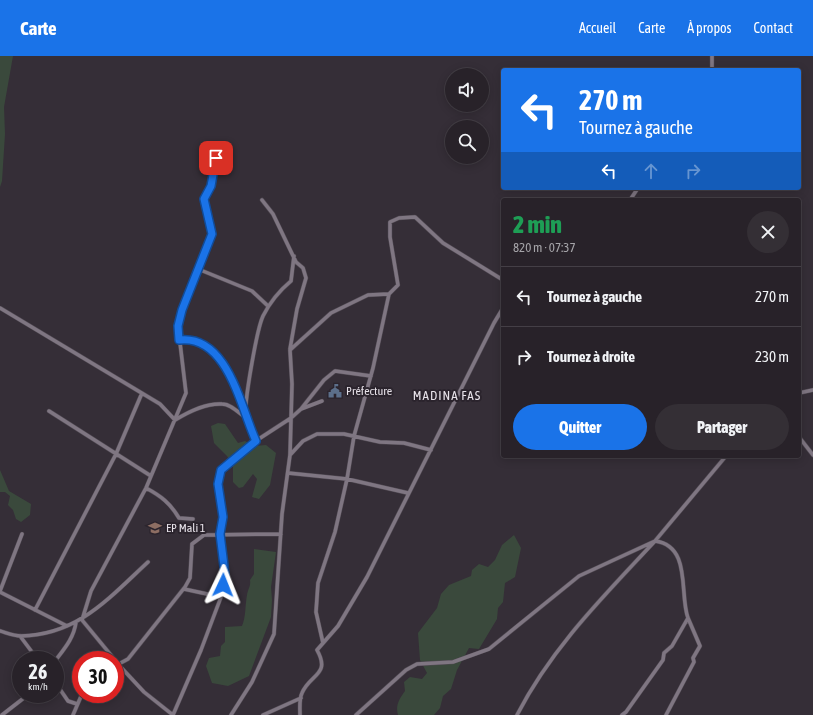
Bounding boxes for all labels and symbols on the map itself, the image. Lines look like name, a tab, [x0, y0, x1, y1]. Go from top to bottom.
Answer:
pin	[199, 141, 233, 175]
public building icon: Préfecture	[327, 383, 343, 399]
place label: Préfecture	[346, 384, 392, 398]
district label: MADINA FAS	[413, 388, 481, 403]
school or university icon: EP Mali 1	[147, 520, 163, 536]
place label: EP Mali 1	[166, 521, 206, 535]
position arrow	[202, 564, 244, 606]
speed limit sign: 30	[72, 651, 124, 703]

